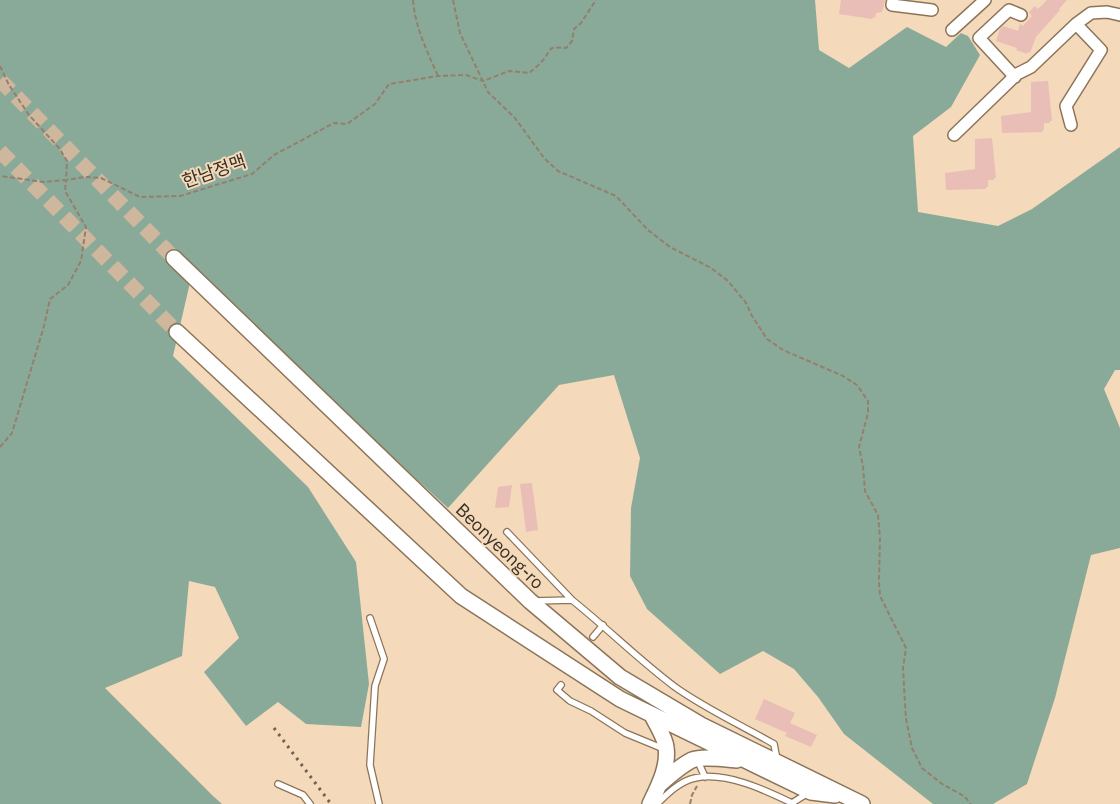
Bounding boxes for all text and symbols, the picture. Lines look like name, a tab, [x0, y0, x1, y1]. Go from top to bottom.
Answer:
street label: 한남정맥	[179, 149, 249, 193]
street label: Beonyeong-ro	[451, 498, 549, 594]

